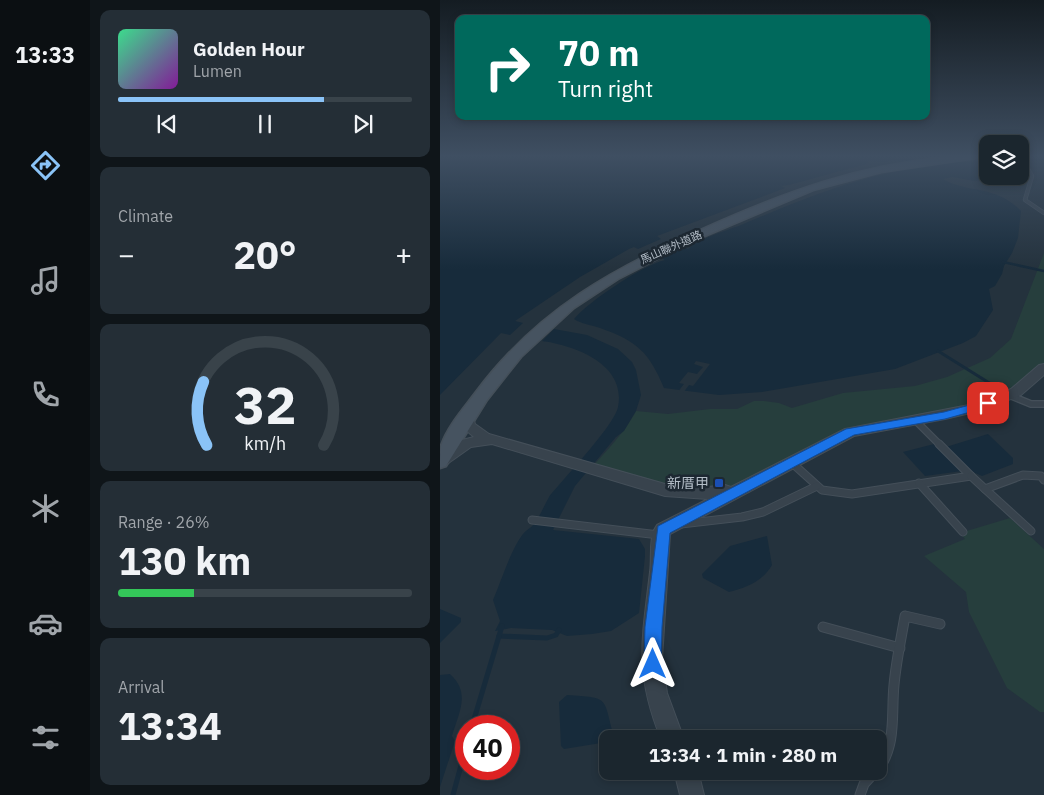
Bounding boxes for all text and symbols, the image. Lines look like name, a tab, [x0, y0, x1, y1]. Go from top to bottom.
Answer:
text: 70 m	[558, 30, 640, 76]
icon: right	[475, 35, 540, 100]
text: Golden Hour	[193, 37, 305, 61]
text: 13:33	[15, 40, 75, 69]
text: Lumen	[193, 61, 242, 81]
text: Turn right	[558, 74, 653, 103]
icon: previous	[153, 110, 181, 138]
icon: pause	[251, 110, 279, 138]
icon: next	[349, 110, 377, 138]
map controls	[979, 135, 1029, 185]
button: layers	[979, 135, 1029, 185]
icon: directions	[28, 148, 63, 183]
text: Climate	[118, 206, 173, 226]
street label: 馬山聯外道路	[638, 227, 704, 267]
text: 20°	[233, 230, 297, 279]
text: −	[118, 236, 135, 273]
text: +	[395, 236, 412, 273]
icon: music	[28, 263, 63, 298]
text: 32	[234, 371, 296, 438]
icon: phone	[28, 377, 63, 412]
pin	[967, 382, 1009, 424]
icon: arrive	[974, 389, 1002, 417]
text: km/h	[244, 432, 286, 455]
place label: 新厝甲	[667, 474, 709, 492]
marker: 新厝甲	[713, 477, 725, 489]
icon: climate	[28, 491, 63, 526]
text: Range · 26%	[118, 512, 210, 532]
text: 130 km	[118, 536, 251, 585]
icon: car	[28, 606, 63, 641]
position arrow	[626, 637, 678, 689]
text: Arrival	[118, 677, 165, 697]
text: 13:34	[118, 701, 222, 750]
speed limit sign: 40	[455, 715, 520, 780]
icon: filters	[28, 720, 63, 755]
text: 13:34 · 1 min · 280 m	[649, 743, 837, 767]

